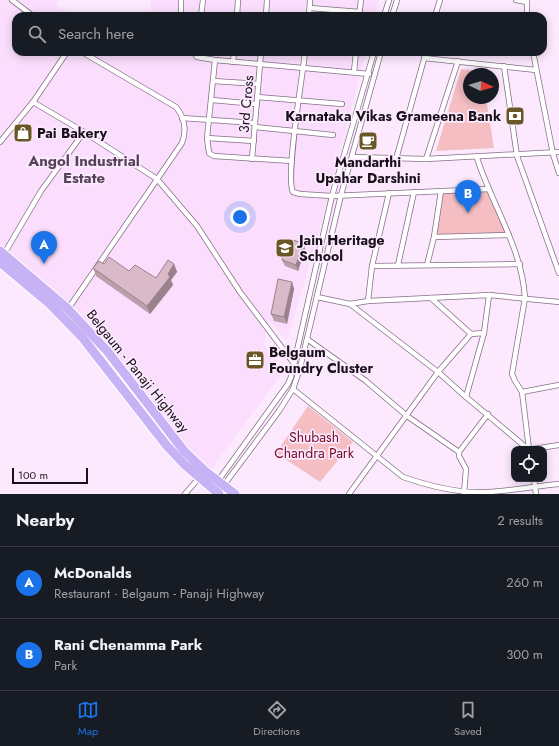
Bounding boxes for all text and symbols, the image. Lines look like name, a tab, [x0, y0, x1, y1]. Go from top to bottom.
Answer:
search box	[12, 12, 547, 56]
icon: search	[26, 23, 48, 45]
text: Search here	[58, 23, 134, 45]
north arrow	[463, 68, 499, 104]
street label: 3rd Cross	[234, 74, 259, 134]
bank icon: Karnataka Vikas Grameena Bank	[504, 105, 526, 127]
place label: Karnataka Vikas Grameena Bank	[285, 106, 501, 126]
shop icon: Pai Bakery	[12, 122, 34, 144]
place label: Pai Bakery	[37, 123, 108, 143]
cafe icon: Mandarthi Upahar Darshini	[357, 130, 379, 152]
district label: Angol Industrial Estate	[27, 150, 140, 189]
place label: Mandarthi Upahar Darshini	[315, 152, 421, 188]
pin: B	[455, 180, 481, 213]
your location	[230, 207, 250, 227]
place label: Jain Heritage School	[296, 230, 384, 266]
pin: A	[31, 231, 57, 264]
school or university icon: Jain Heritage School	[274, 237, 296, 259]
street label: Belgaum - Panaji Highway	[82, 305, 195, 437]
place label: Belgaum Foundry Cluster	[269, 342, 373, 378]
office icon: Belgaum Foundry Cluster	[244, 349, 266, 371]
park label: Shubash Chandra Park	[274, 427, 355, 463]
map controls	[511, 446, 547, 482]
button: locate	[511, 446, 547, 482]
scale bar	[12, 466, 88, 485]
text: 100 m	[18, 467, 48, 483]
text: Nearby	[16, 508, 74, 532]
text: 2 results	[497, 511, 543, 530]
text: McDonalds	[54, 562, 131, 584]
text: A	[24, 573, 34, 592]
text: 260 m	[506, 573, 543, 592]
text: Restaurant · Belgaum - Panaji Highway	[54, 584, 264, 603]
text: Rani Chenamma Park	[54, 634, 202, 656]
text: B	[25, 645, 33, 664]
text: 300 m	[506, 645, 543, 664]
text: Park	[54, 656, 77, 675]
tab: Map	[77, 699, 99, 739]
tab: Directions	[253, 699, 300, 739]
tab: Saved	[454, 699, 482, 739]

